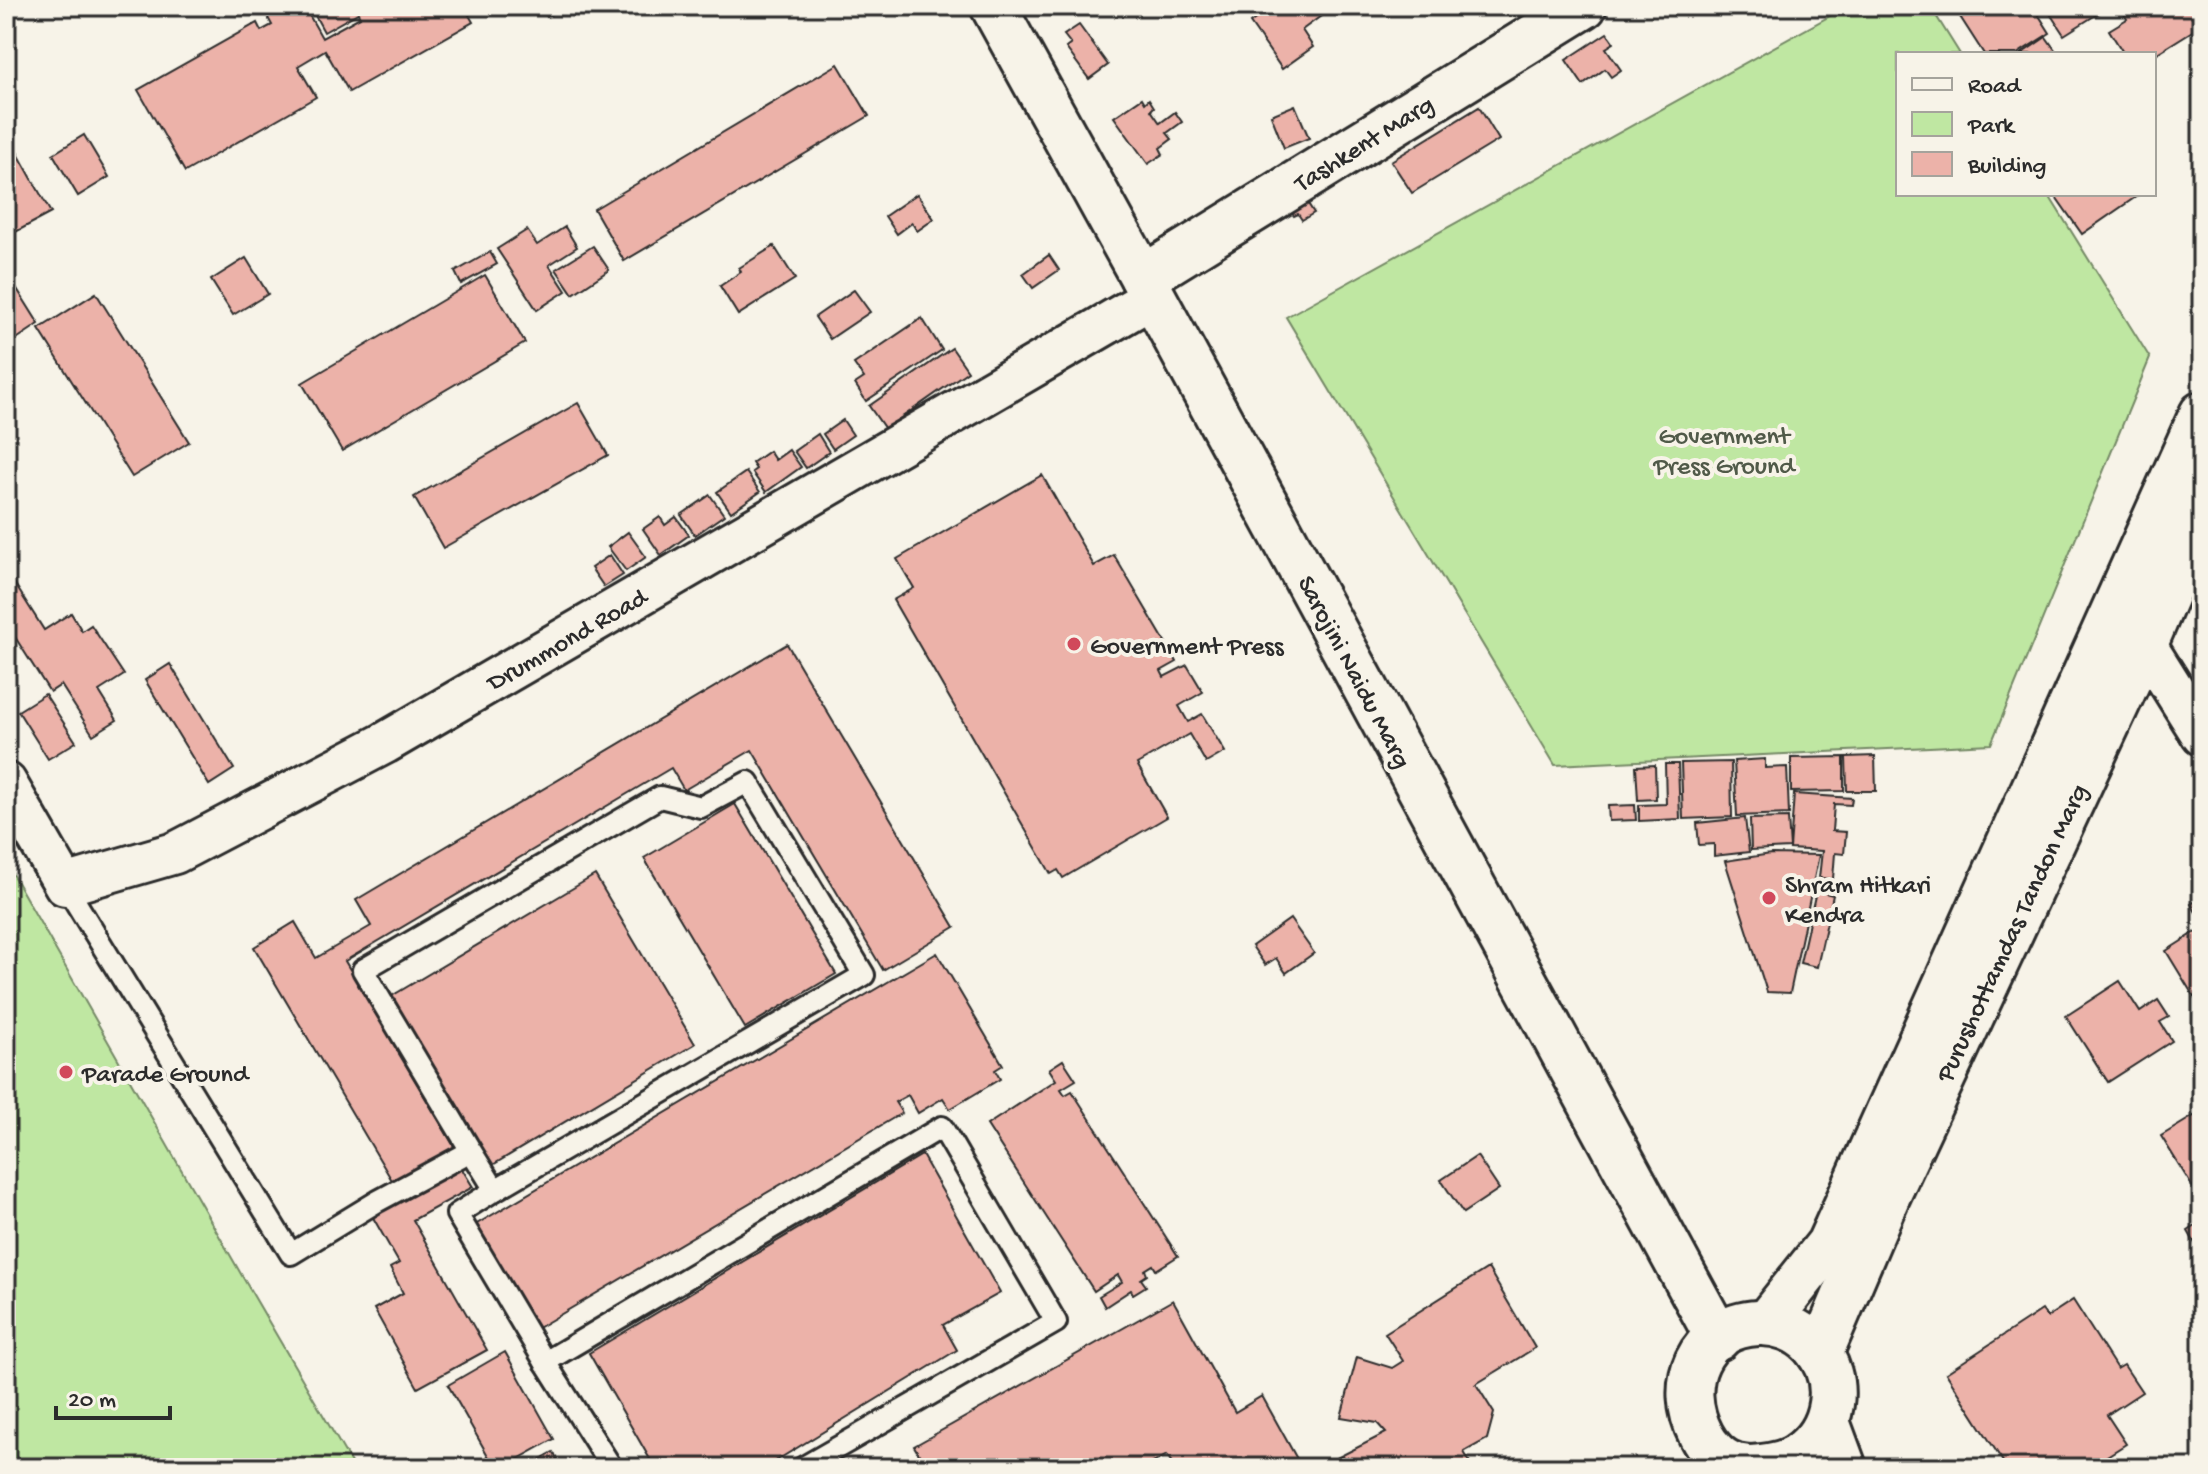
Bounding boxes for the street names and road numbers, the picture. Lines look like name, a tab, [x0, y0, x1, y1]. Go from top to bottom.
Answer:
street label: Tashkent Marg	[1288, 91, 1441, 202]
street label: Sarojini Naidu Marg	[1288, 572, 1416, 775]
street label: Drummond Road	[481, 583, 655, 701]
street label: Purushottamdas Tandon Marg	[1931, 780, 2097, 1089]

